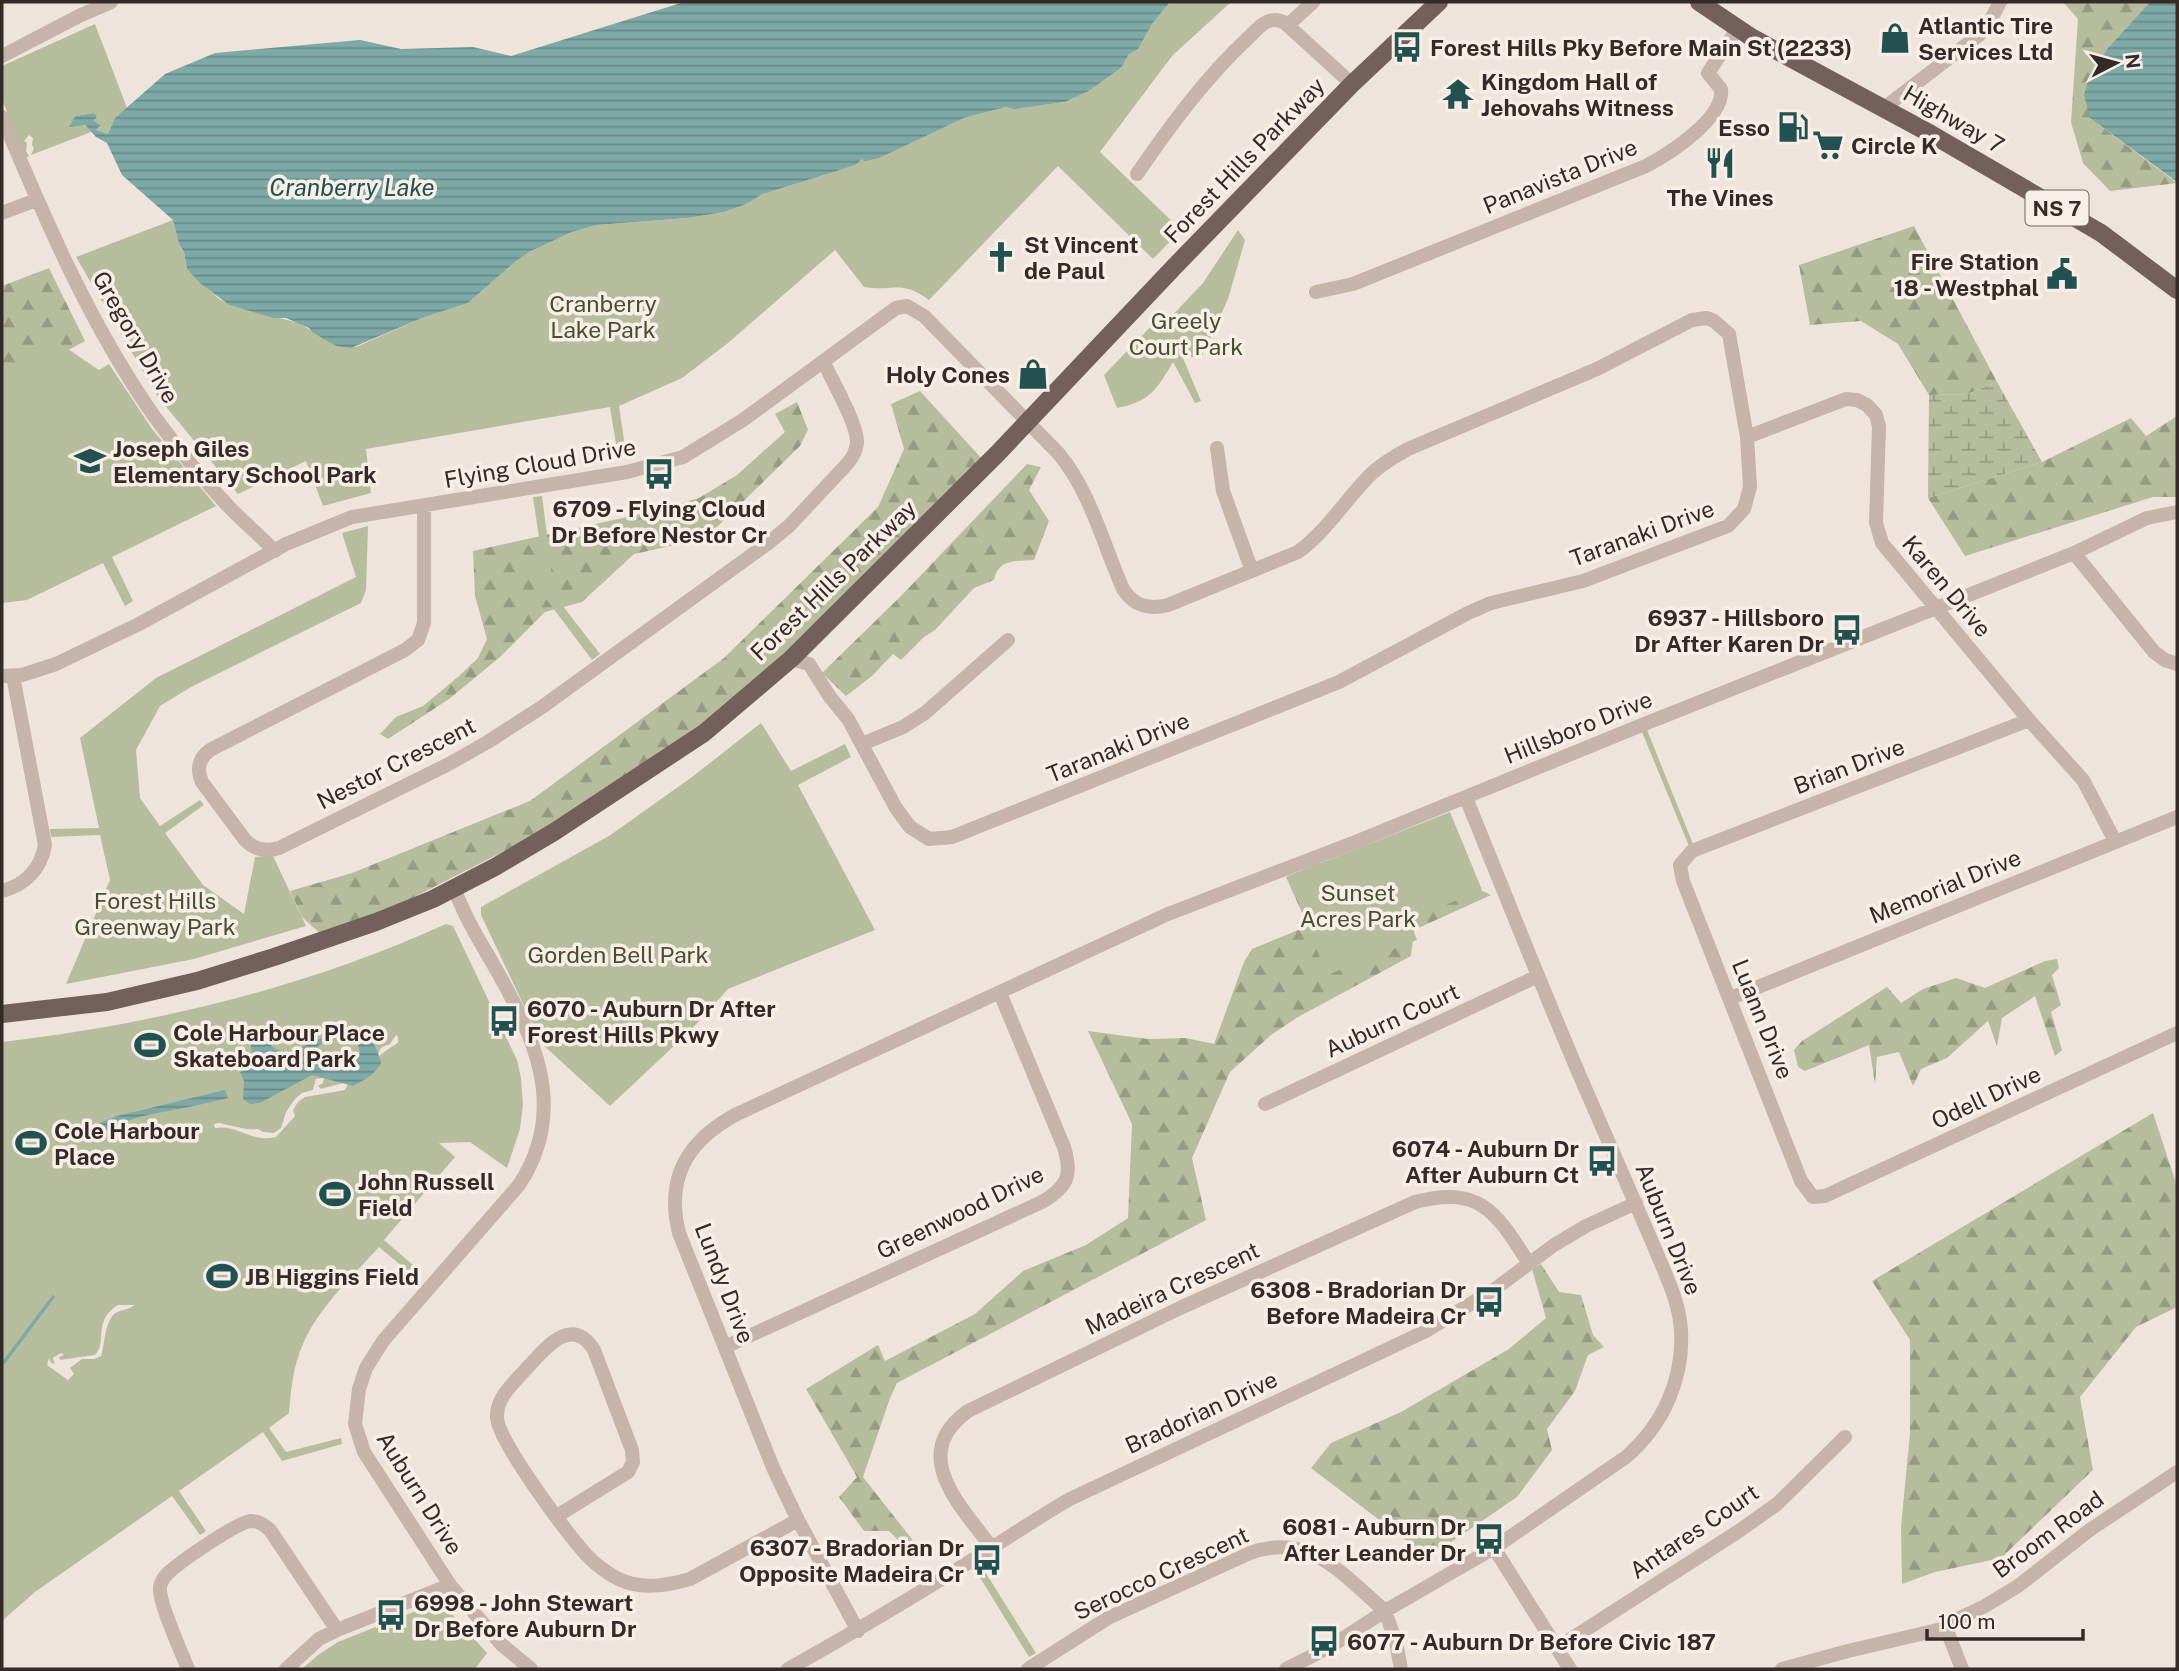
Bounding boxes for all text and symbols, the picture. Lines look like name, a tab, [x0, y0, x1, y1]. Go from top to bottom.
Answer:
place label: Atlantic Tire Services Ltd	[1918, 12, 2053, 65]
shop icon: Atlantic Tire Services Ltd	[1878, 21, 1912, 55]
north arrow	[2081, 28, 2151, 98]
bus stop icon: Forest Hills Pky Before Main St (2233)	[1390, 30, 1424, 64]
place label: Forest Hills Pky Before Main St (2233)	[1430, 34, 1852, 61]
text: N	[2121, 53, 2145, 70]
place label: Kingdom Hall of Jehovahs Witness	[1481, 68, 1674, 121]
street label: Forest Hills Parkway	[1158, 72, 1330, 248]
temple icon: Kingdom Hall of Jehovahs Witness	[1441, 77, 1475, 111]
street label: Highway 7	[1899, 79, 2009, 159]
fuel station icon: Esso	[1776, 110, 1810, 144]
place label: Esso	[1718, 114, 1770, 141]
supermarket icon: Circle K	[1811, 128, 1845, 162]
place label: Circle K	[1851, 132, 1937, 159]
street label: Panavista Drive	[1479, 133, 1641, 219]
restaurant icon: The Vines	[1703, 146, 1737, 180]
water label: Cranberry Lake	[269, 173, 435, 201]
place label: The Vines	[1666, 184, 1774, 211]
road number: NS 7	[2025, 190, 2088, 226]
place label: St Vincent de Paul	[1024, 231, 1139, 284]
church icon: St Vincent de Paul	[984, 240, 1018, 274]
place label: Fire Station 18 - Westphal	[1894, 248, 2039, 301]
public building icon: Fire Station 18 - Westphal	[2045, 257, 2079, 291]
street label: Gregory Drive	[87, 266, 185, 408]
park label: Cranberry Lake Park	[549, 290, 657, 343]
park label: Greely Court Park	[1129, 307, 1243, 360]
shop icon: Holy Cones	[1016, 357, 1050, 391]
place label: Holy Cones	[886, 361, 1010, 388]
street label: Flying Cloud Drive	[442, 433, 638, 493]
place label: Joseph Giles Elementary School Park	[113, 435, 377, 488]
school or university icon: Joseph Giles Elementary School Park	[73, 444, 107, 478]
bus stop icon: 6709 - Flying Cloud Dr Before Nestor Cr	[642, 457, 676, 491]
street label: Forest Hills Parkway	[745, 494, 921, 666]
street label: Taranaki Drive	[1566, 494, 1718, 572]
place label: 6709 - Flying Cloud Dr Before Nestor Cr	[551, 495, 767, 548]
street label: Karen Drive	[1897, 530, 1997, 642]
place label: 6937 - Hillsboro Dr After Karen Dr	[1634, 604, 1824, 657]
bus stop icon: 6937 - Hillsboro Dr After Karen Dr	[1830, 613, 1864, 647]
street label: Hillsboro Drive	[1500, 685, 1656, 769]
street label: Taranaki Drive	[1043, 706, 1193, 788]
street label: Nestor Crescent	[312, 711, 480, 815]
street label: Brian Drive	[1790, 732, 1908, 800]
street label: Memorial Drive	[1865, 843, 2025, 929]
park label: Sunset Acres Park	[1300, 879, 1416, 932]
park label: Forest Hills Greenway Park	[74, 887, 236, 940]
park label: Gorden Bell Park	[527, 941, 709, 968]
street label: Luann Drive	[1727, 955, 1799, 1083]
street label: Auburn Court	[1321, 977, 1463, 1063]
place label: 6070 - Auburn Dr After Forest Hills Pkwy	[527, 995, 776, 1048]
bus stop icon: 6070 - Auburn Dr After Forest Hills Pkwy	[487, 1004, 521, 1038]
place label: Cole Harbour Place Skateboard Park	[173, 1019, 385, 1072]
sports icon: Cole Harbour Place Skateboard Park	[133, 1028, 167, 1062]
street label: Odell Drive	[1927, 1060, 2045, 1134]
place label: Cole Harbour Place	[54, 1117, 200, 1170]
sports icon: Cole Harbour Place	[14, 1126, 48, 1160]
place label: 6074 - Auburn Dr After Auburn Ct	[1392, 1135, 1579, 1188]
bus stop icon: 6074 - Auburn Dr After Auburn Ct	[1585, 1144, 1619, 1178]
street label: Auburn Drive	[1630, 1159, 1708, 1299]
street label: Greenwood Drive	[872, 1160, 1048, 1264]
place label: John Russell Field	[358, 1168, 495, 1221]
sports icon: John Russell Field	[318, 1177, 352, 1211]
street label: Lundy Drive	[690, 1219, 760, 1347]
street label: Madeira Crescent	[1081, 1236, 1263, 1340]
sports icon: JB Higgins Field	[205, 1259, 239, 1293]
place label: JB Higgins Field	[245, 1263, 419, 1290]
place label: 6308 - Bradorian Dr Before Madeira Cr	[1250, 1276, 1466, 1329]
bus stop icon: 6308 - Bradorian Dr Before Madeira Cr	[1472, 1285, 1506, 1319]
street label: Bradorian Drive	[1121, 1365, 1281, 1459]
street label: Auburn Drive	[372, 1427, 468, 1559]
street label: Antares Court	[1624, 1478, 1764, 1584]
street label: Broom Road	[1987, 1485, 2109, 1583]
place label: 6081 - Auburn Dr After Leander Dr	[1282, 1513, 1466, 1566]
street label: Serocco Crescent	[1069, 1521, 1253, 1625]
bus stop icon: 6081 - Auburn Dr After Leander Dr	[1472, 1522, 1506, 1556]
place label: 6307 - Bradorian Dr Opposite Madeira Cr	[739, 1534, 964, 1587]
bus stop icon: 6307 - Bradorian Dr Opposite Madeira Cr	[970, 1543, 1004, 1577]
place label: 6998 - John Stewart Dr Before Auburn Dr	[414, 1589, 636, 1642]
bus stop icon: 6998 - John Stewart Dr Before Auburn Dr	[374, 1598, 408, 1632]
scale bar	[1927, 1598, 2083, 1642]
text: 100 m	[1938, 1609, 1995, 1634]
bus stop icon: 6077 - Auburn Dr Before Civic 187	[1307, 1624, 1341, 1658]
place label: 6077 - Auburn Dr Before Civic 187	[1347, 1628, 1716, 1655]

